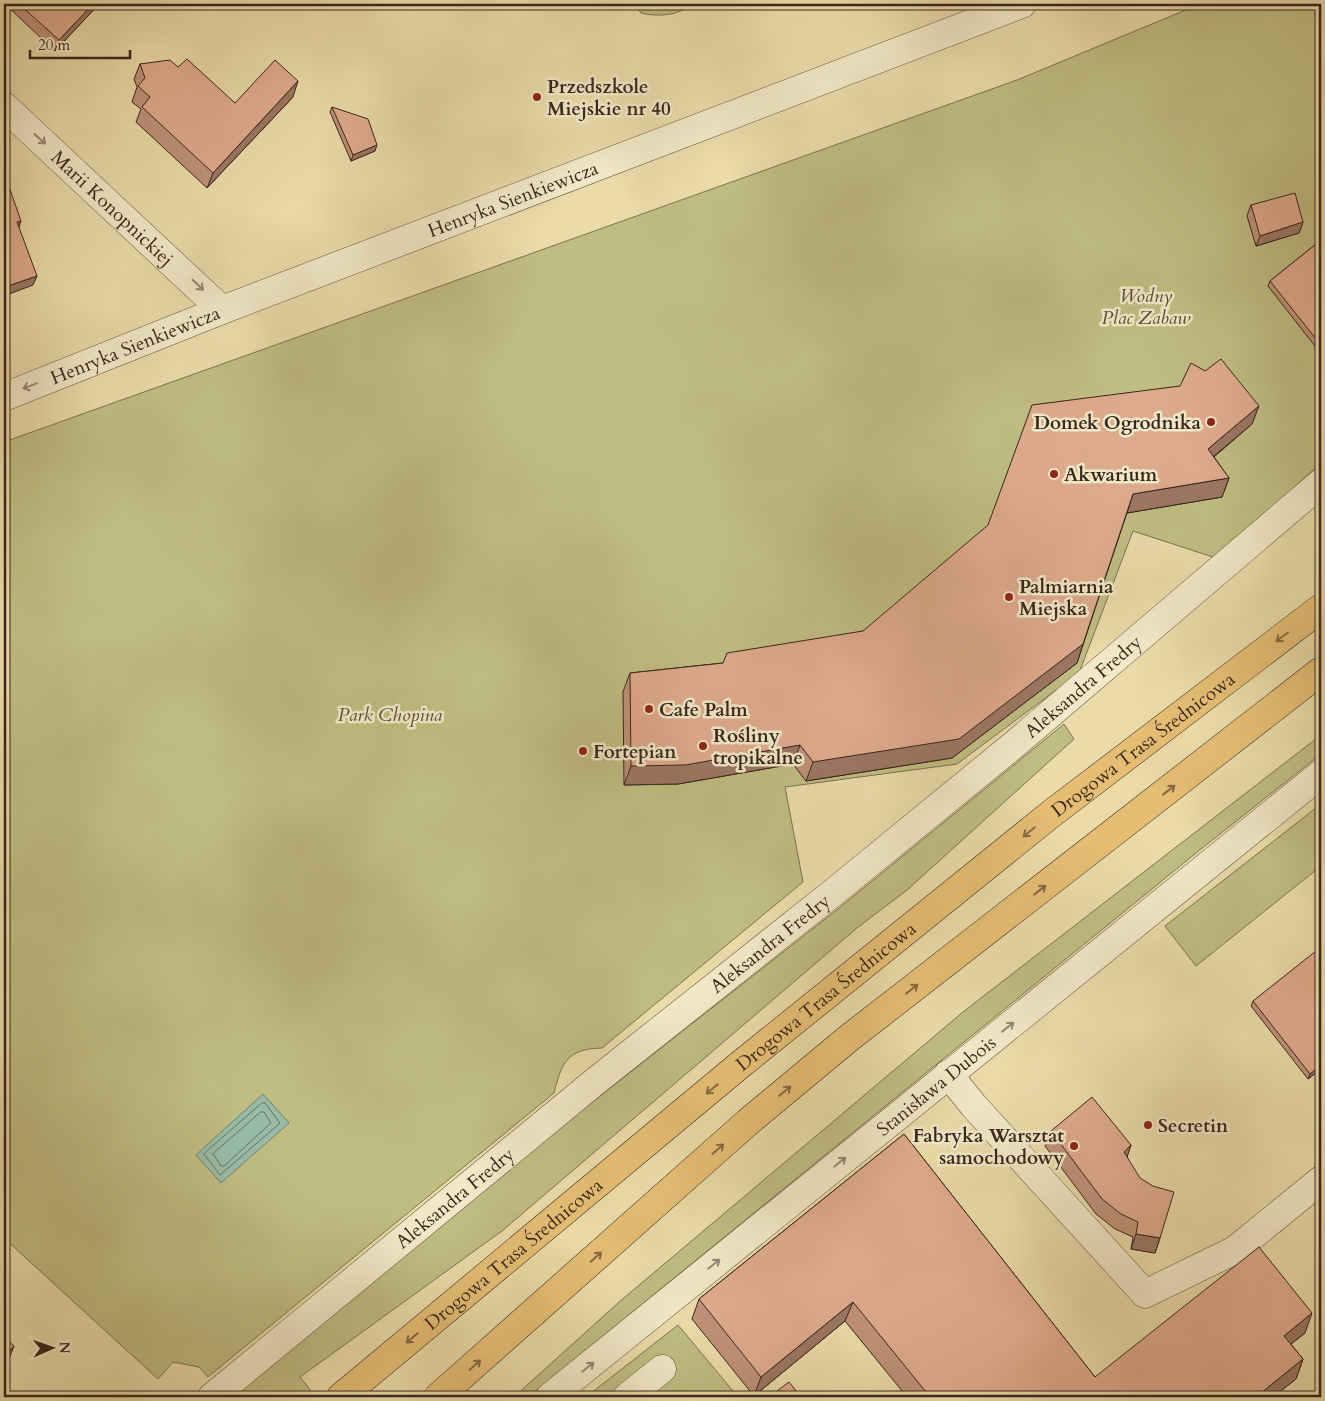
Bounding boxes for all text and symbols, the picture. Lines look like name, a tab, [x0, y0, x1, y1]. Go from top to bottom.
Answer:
scale bar	[30, 28, 130, 60]
text: 20 m	[38, 35, 70, 55]
place label: Przedszkole Miejskie nr 40	[547, 74, 671, 122]
marker: Przedszkole Miejskie nr 40	[531, 91, 543, 103]
one-way arrow	[33, 133, 46, 145]
street label: Marii Konopnickiej	[45, 145, 179, 272]
street label: Henryka Sienkiewicza	[424, 155, 602, 244]
one-way arrow	[191, 279, 204, 291]
park label: Wodny Plac Zabaw	[1102, 283, 1191, 331]
street label: Henryka Sienkiewicza	[47, 300, 224, 391]
one-way arrow	[23, 382, 38, 392]
place label: Domek Ogrodnika	[1034, 410, 1202, 436]
marker: Domek Ogrodnika	[1205, 416, 1217, 428]
place label: Akwarium	[1064, 462, 1158, 488]
marker: Akwarium	[1048, 468, 1060, 480]
place label: Palmiarnia Miejska	[1019, 574, 1114, 622]
marker: Palmiarnia Miejska	[1003, 591, 1015, 603]
street label: Aleksandra Fredry	[1019, 630, 1147, 744]
one-way arrow	[1276, 632, 1289, 643]
street label: Drogowa Trasa Średnicowa	[1046, 666, 1240, 823]
place label: Cafe Palm	[659, 697, 748, 723]
park label: Park Chopina	[338, 702, 443, 728]
marker: Cafe Palm	[643, 703, 655, 715]
place label: Rośliny tropikalne	[713, 723, 803, 771]
place label: Fortepian	[593, 739, 677, 765]
marker: Rośliny tropikalne	[697, 740, 709, 752]
marker: Fortepian	[577, 745, 589, 757]
one-way arrow	[1162, 785, 1175, 796]
one-way arrow	[1022, 827, 1035, 838]
one-way arrow	[1033, 884, 1046, 895]
street label: Aleksandra Fredry	[705, 888, 836, 1000]
street label: Drogowa Trasa Średnicowa	[730, 916, 922, 1077]
one-way arrow	[905, 984, 919, 994]
one-way arrow	[1001, 1022, 1014, 1033]
street label: Stanisława Dubois	[871, 1030, 1002, 1142]
one-way arrow	[706, 1083, 719, 1094]
one-way arrow	[779, 1085, 792, 1097]
place label: Secretin	[1158, 1113, 1229, 1139]
marker: Secretin	[1142, 1119, 1154, 1131]
place label: Fabryka Warsztat samochodowy	[913, 1123, 1064, 1171]
marker: Fabryka Warsztat samochodowy	[1068, 1140, 1080, 1152]
street label: Aleksandra Fredry	[390, 1142, 520, 1255]
one-way arrow	[711, 1143, 724, 1155]
one-way arrow	[833, 1156, 846, 1167]
street label: Drogowa Trasa Średnicowa	[419, 1173, 608, 1336]
one-way arrow	[589, 1251, 602, 1262]
one-way arrow	[708, 1259, 721, 1270]
north arrow	[28, 1324, 78, 1374]
one-way arrow	[406, 1333, 419, 1344]
text: N	[55, 1341, 74, 1354]
one-way arrow	[468, 1359, 481, 1371]
one-way arrow	[581, 1361, 594, 1372]

